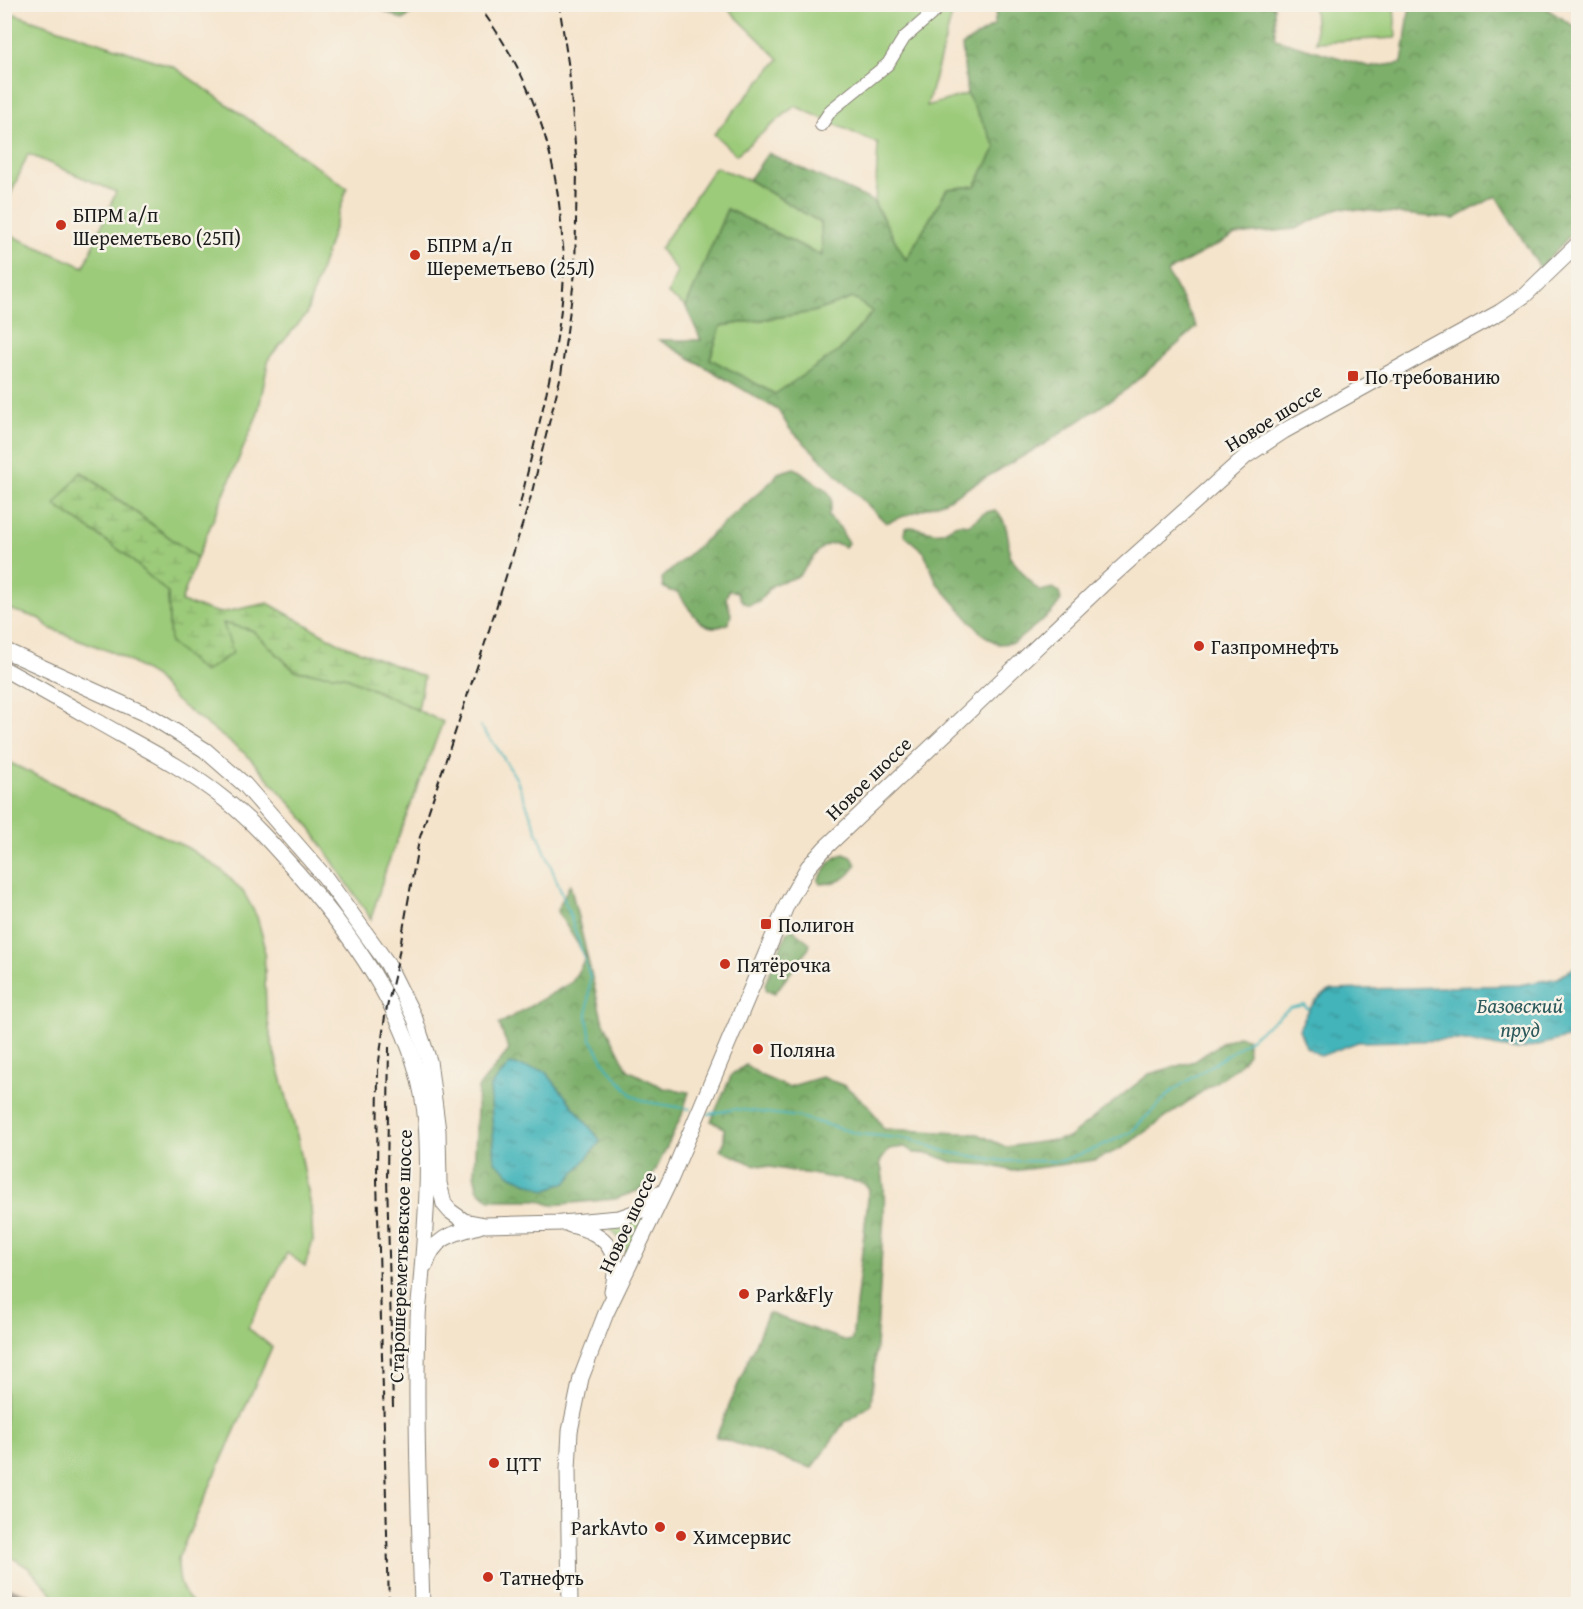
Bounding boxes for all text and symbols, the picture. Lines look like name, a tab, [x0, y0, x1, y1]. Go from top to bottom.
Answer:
place label: БПРМ а/п Шереметьево (25П)	[73, 200, 241, 252]
marker: БПРМ а/п Шереметьево (25П)	[54, 218, 68, 232]
place label: БПРМ а/п Шереметьево (25Л)	[427, 230, 595, 282]
marker: БПРМ а/п Шереметьево (25Л)	[408, 248, 422, 262]
place label: По требованию	[1365, 362, 1500, 391]
marker: По требованию	[1346, 369, 1360, 383]
street label: Новое шоссе	[1219, 376, 1327, 458]
place label: Газпромнефть	[1211, 632, 1339, 661]
marker: Газпромнефть	[1192, 639, 1206, 653]
street label: Новое шоссе	[818, 729, 918, 827]
place label: Полигон	[778, 910, 855, 939]
marker: Полигон	[759, 917, 773, 931]
place label: Пятёрочка	[737, 950, 831, 979]
marker: Пятёрочка	[718, 957, 732, 971]
water label: Базовский пруд	[1477, 990, 1563, 1045]
place label: Поляна	[770, 1035, 836, 1064]
marker: Поляна	[751, 1042, 765, 1056]
street label: Старошереметьевское шоссе	[381, 1129, 419, 1383]
street label: Новое шоссе	[591, 1166, 663, 1278]
place label: Park&Fly	[756, 1280, 833, 1309]
marker: Park&Fly	[737, 1287, 751, 1301]
place label: ЦТТ	[506, 1449, 541, 1478]
marker: ЦТТ	[487, 1456, 501, 1470]
place label: ParkAvto	[571, 1513, 648, 1542]
marker: ParkAvto	[653, 1520, 667, 1534]
place label: Химсервис	[693, 1522, 791, 1551]
marker: Химсервис	[674, 1529, 688, 1543]
place label: Татнефть	[500, 1563, 584, 1592]
marker: Татнефть	[481, 1570, 495, 1584]

